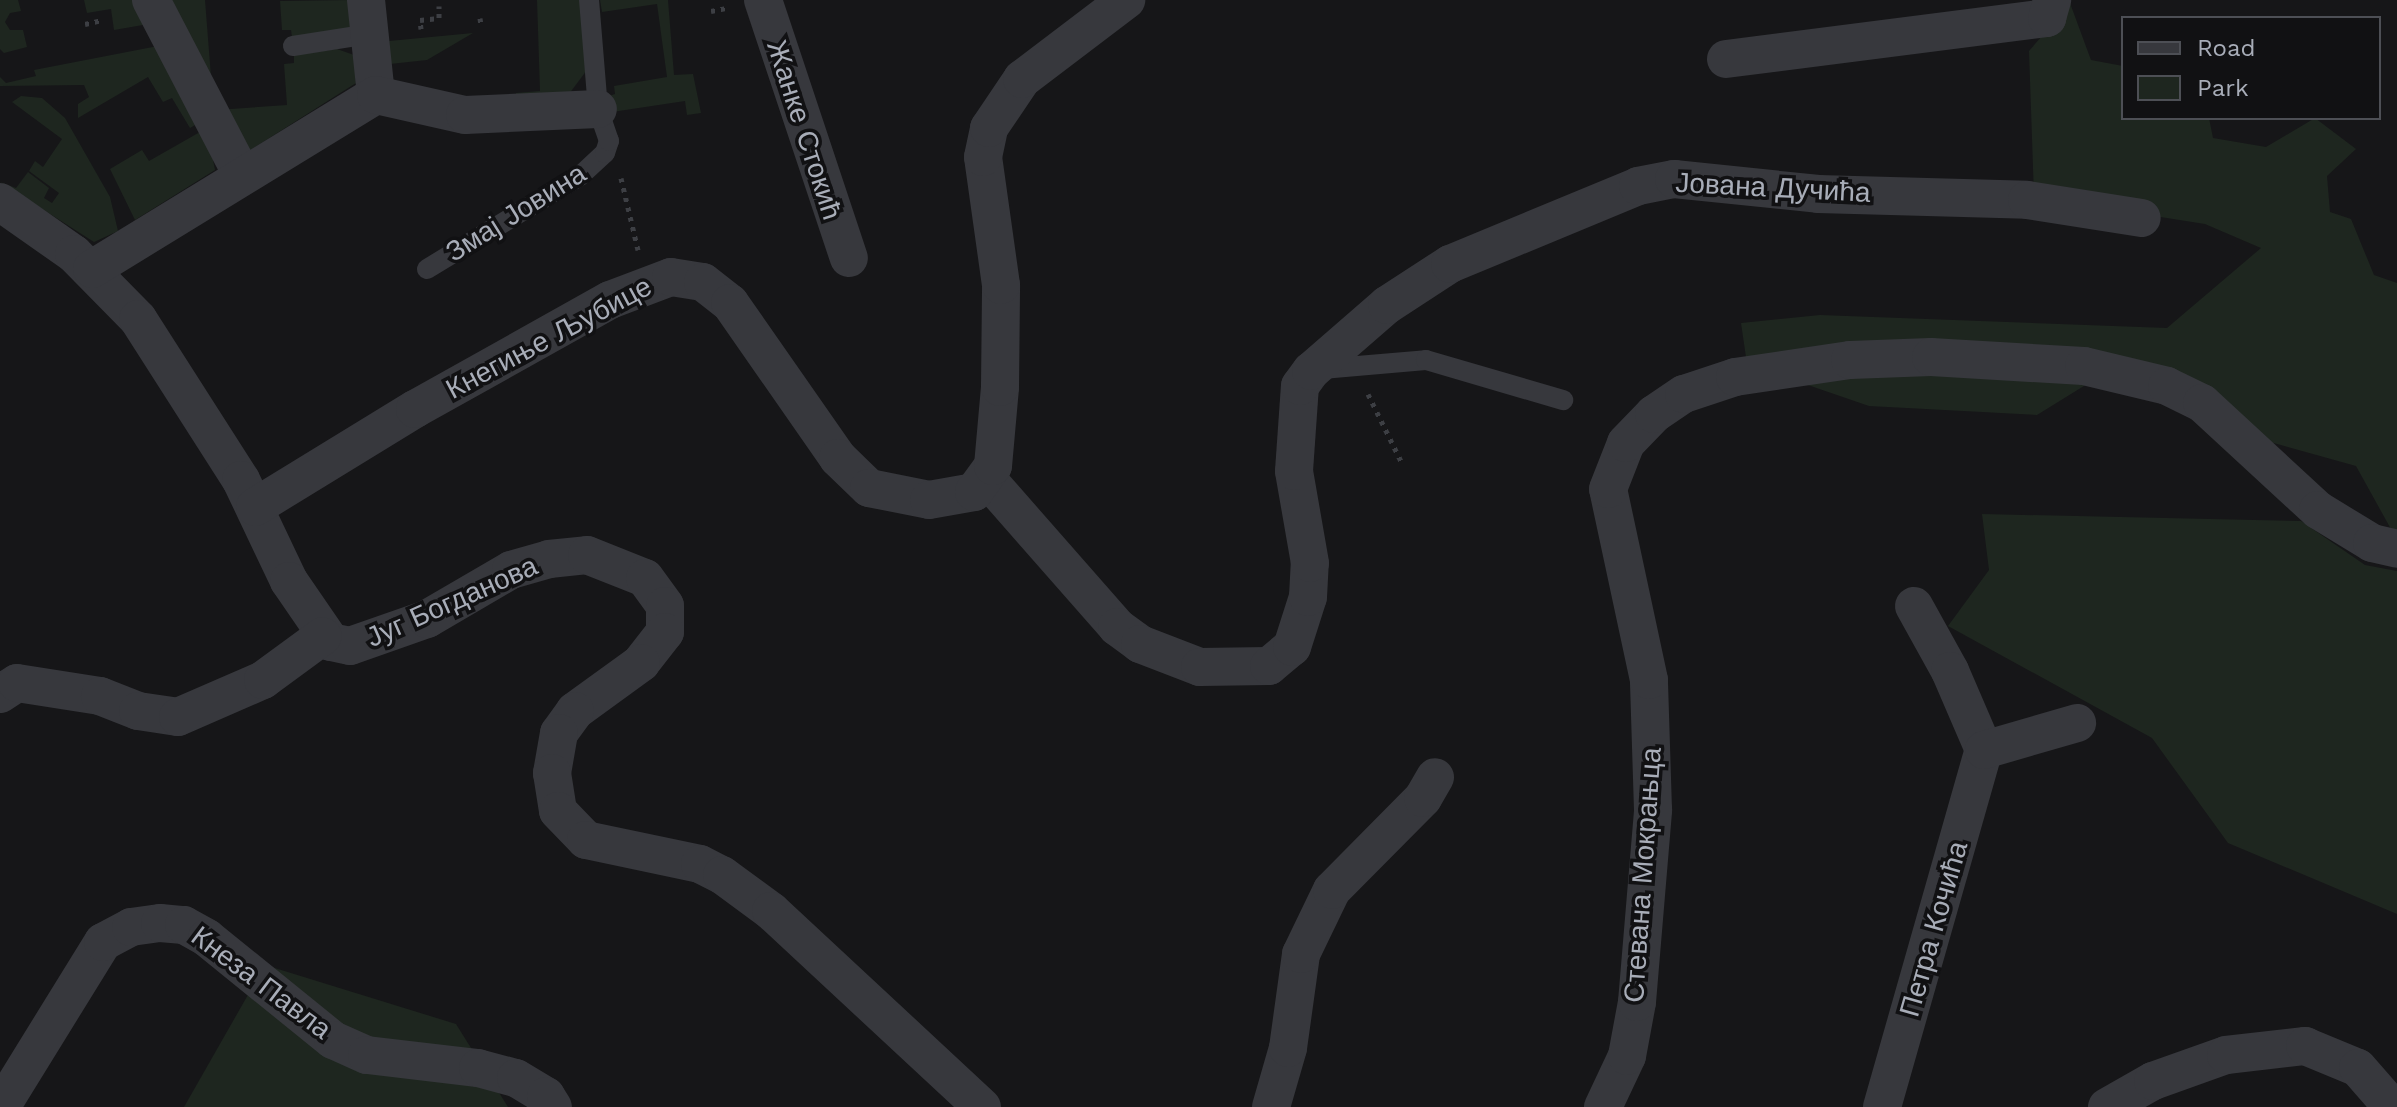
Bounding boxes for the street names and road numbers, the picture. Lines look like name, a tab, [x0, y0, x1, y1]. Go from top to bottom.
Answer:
street label: Жанке Стокић	[759, 36, 849, 224]
street label: Змај Јовина	[440, 157, 592, 269]
street label: Јована Дучића	[1675, 166, 1871, 210]
street label: Кнегиње Љубице	[440, 270, 658, 406]
street label: Југ Богданова	[361, 549, 543, 655]
street label: Стевана Мокрањца	[1617, 746, 1669, 1004]
street label: Петра Кочића	[1893, 837, 1975, 1021]
street label: Кнеза Павла	[184, 919, 338, 1047]

